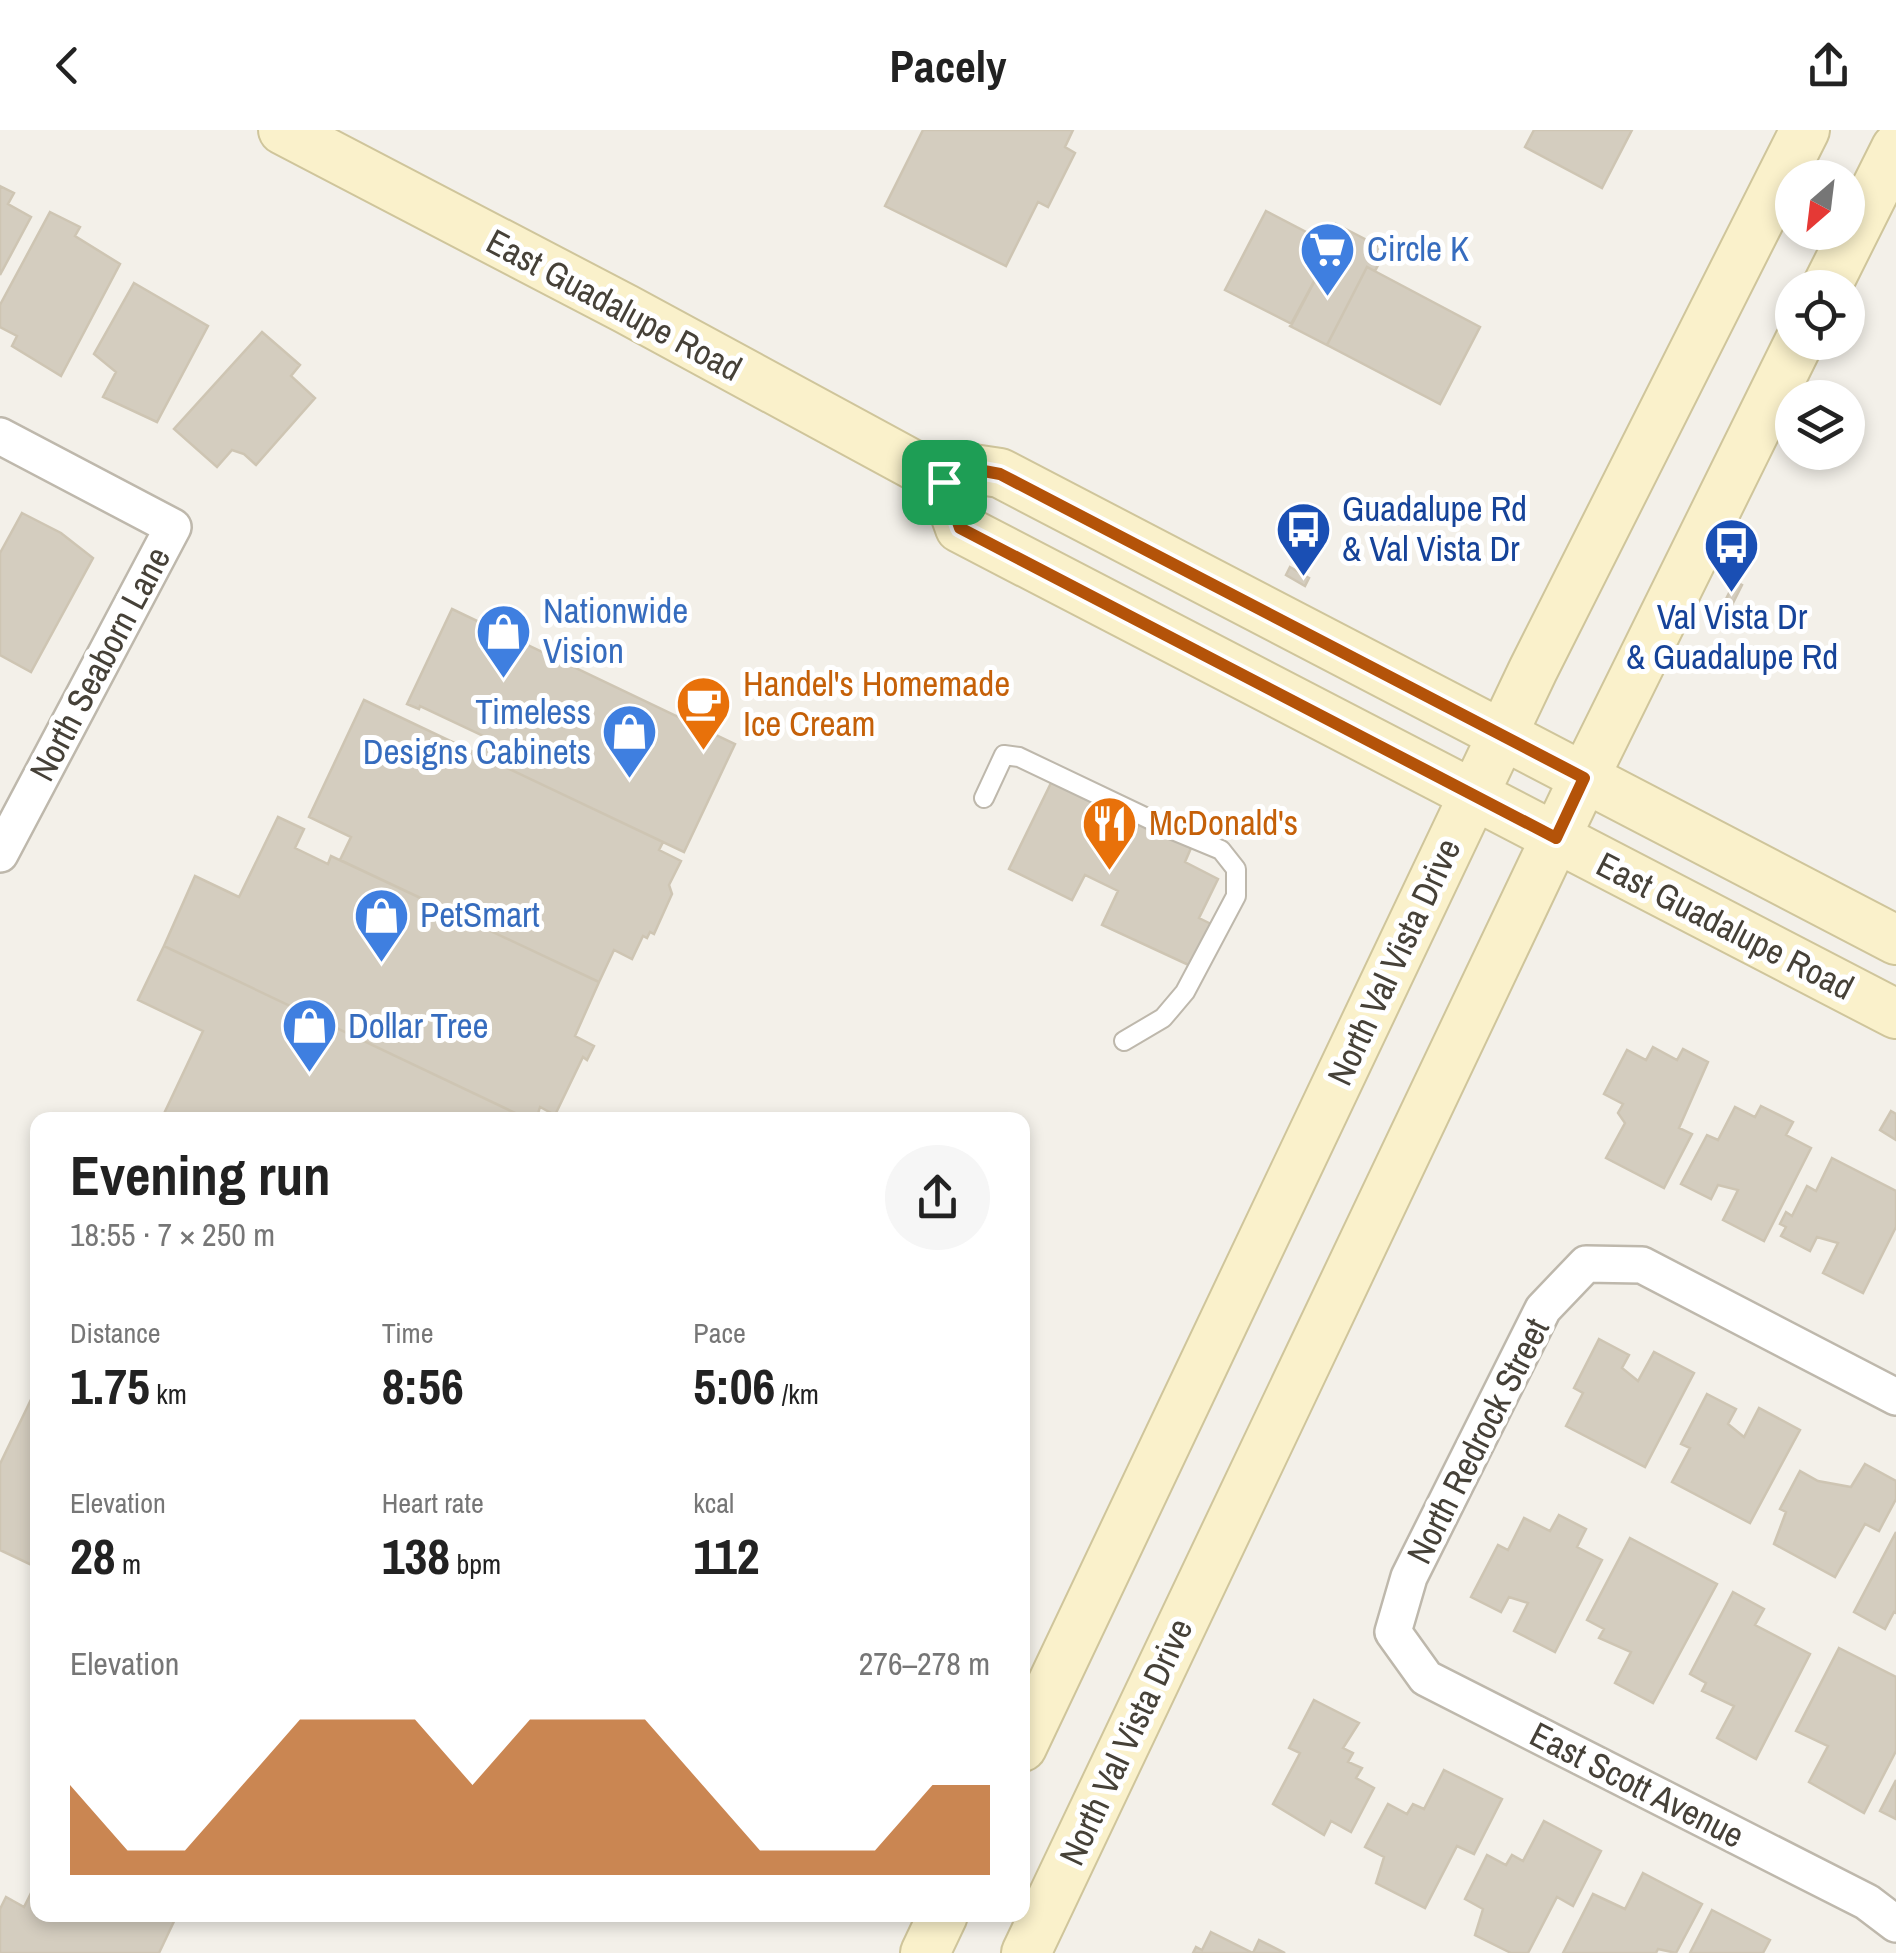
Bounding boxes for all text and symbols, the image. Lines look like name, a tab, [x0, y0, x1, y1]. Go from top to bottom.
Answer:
text: Pacely	[890, 35, 1006, 96]
icon: back	[40, 38, 95, 93]
icon: share	[1801, 38, 1856, 93]
north arrow	[1775, 160, 1865, 250]
map controls	[1775, 160, 1865, 470]
street label: East Guadalupe Road	[479, 218, 750, 392]
supermarket icon: Circle K	[1298, 219, 1358, 298]
place label: Circle K	[1367, 225, 1469, 272]
button: locate	[1775, 270, 1865, 360]
button: layers	[1775, 380, 1865, 470]
pin	[902, 440, 987, 525]
icon: arrive	[917, 455, 972, 510]
place label: Guadalupe Rd & Val Vista Dr	[1342, 485, 1527, 572]
bus stop icon: Guadalupe Rd & Val Vista Dr	[1273, 499, 1333, 578]
bus stop icon: Val Vista Dr & Guadalupe Rd	[1702, 516, 1762, 595]
street label: North Seaborn Lane	[18, 539, 181, 789]
place label: Nationwide Vision	[543, 587, 688, 674]
place label: Val Vista Dr & Guadalupe Rd	[1626, 593, 1838, 680]
shop icon: Nationwide Vision	[474, 601, 534, 680]
place label: Handel's Homemade Ice Cream	[743, 660, 1010, 747]
cafe icon: Handel's Homemade Ice Cream	[674, 674, 734, 753]
place label: Timeless Designs Cabinets	[363, 688, 591, 775]
shop icon: Timeless Designs Cabinets	[600, 702, 660, 781]
restaurant icon: McDonald's	[1080, 793, 1140, 872]
place label: McDonald's	[1149, 799, 1298, 846]
street label: North Val Vista Drive	[1316, 831, 1471, 1093]
street label: East Guadalupe Road	[1589, 841, 1862, 1011]
shop icon: PetSmart	[351, 885, 411, 964]
place label: PetSmart	[420, 891, 540, 938]
shop icon: Dollar Tree	[279, 996, 339, 1075]
place label: Dollar Tree	[348, 1002, 488, 1049]
text: Evening run	[70, 1138, 331, 1212]
button: share	[885, 1145, 990, 1250]
text: 18:55 · 7 × 250 m	[70, 1213, 275, 1256]
street label: North Redrock Street	[1395, 1310, 1560, 1572]
text: Distance	[70, 1314, 161, 1352]
text: Time	[382, 1314, 433, 1352]
text: Pace	[693, 1314, 746, 1352]
text: 1.75	[70, 1352, 150, 1420]
text: 8:56	[382, 1352, 464, 1420]
text: 5:06	[693, 1352, 775, 1420]
text: km	[150, 1375, 187, 1413]
text: /km	[775, 1375, 819, 1413]
text: Elevation	[70, 1484, 166, 1522]
text: Heart rate	[382, 1484, 484, 1522]
text: kcal	[693, 1484, 734, 1522]
text: 28	[70, 1522, 116, 1590]
text: 138	[382, 1522, 450, 1590]
text: 112	[693, 1522, 759, 1590]
text: m	[116, 1545, 141, 1583]
text: bpm	[450, 1545, 501, 1583]
street label: North Val Vista Drive	[1048, 1611, 1203, 1873]
text: Elevation	[70, 1642, 179, 1685]
text: 276–278 m	[859, 1642, 990, 1685]
street label: East Scott Avenue	[1522, 1710, 1752, 1859]

